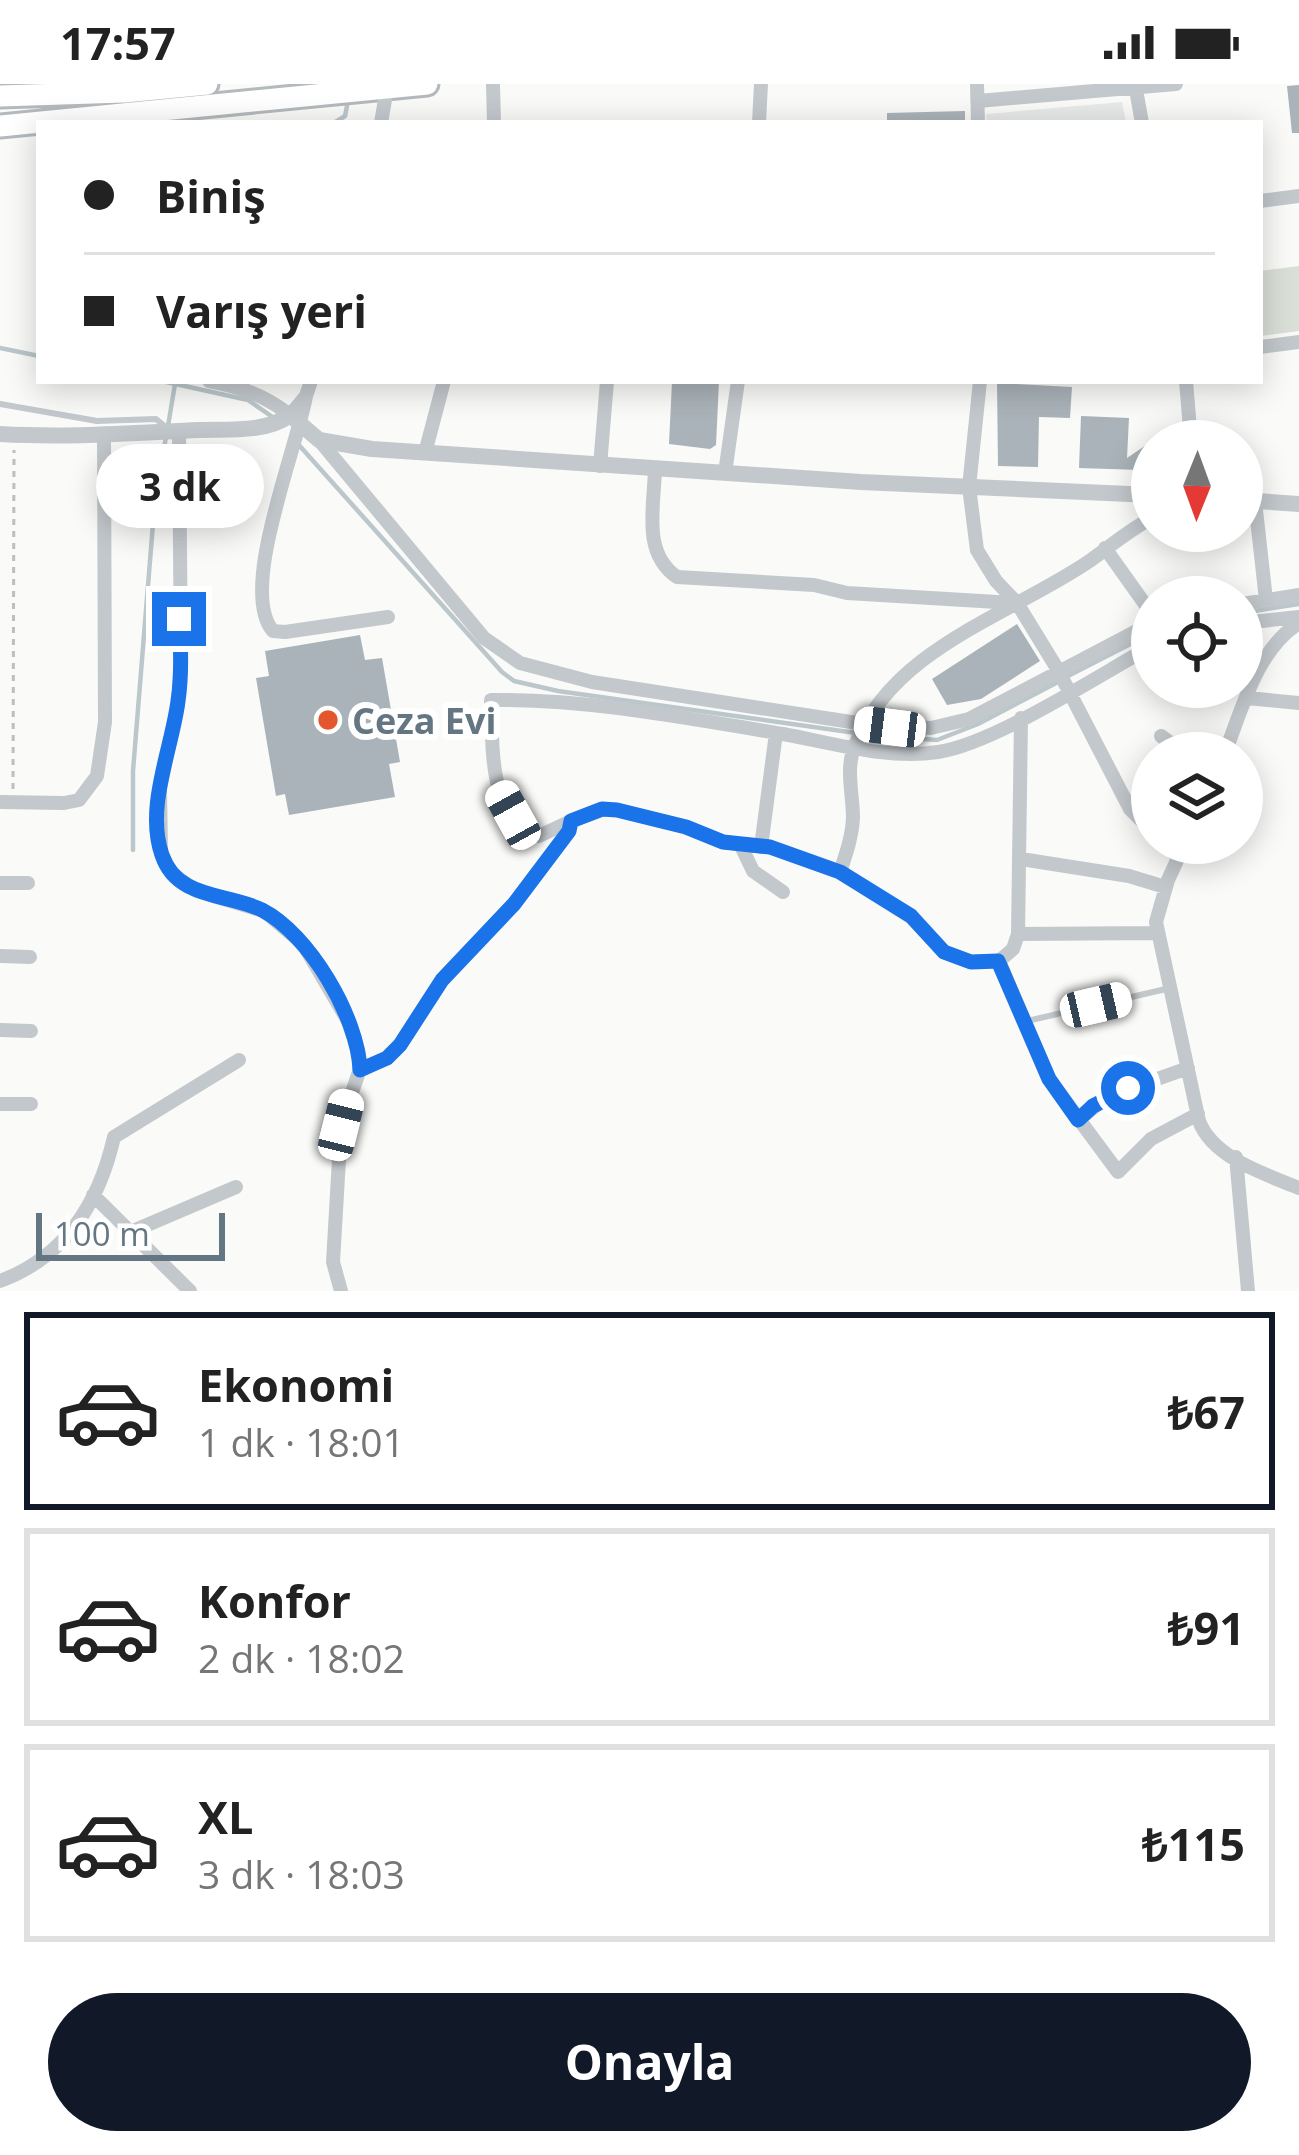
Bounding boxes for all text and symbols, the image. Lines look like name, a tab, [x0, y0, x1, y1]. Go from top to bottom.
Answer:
text: 17:57	[60, 12, 176, 73]
text: Biniş	[156, 165, 266, 226]
text: Varış yeri	[156, 280, 367, 341]
north arrow	[1131, 420, 1263, 552]
map controls	[1131, 420, 1263, 864]
callout: 3 dk	[95, 445, 263, 529]
text: 3 dk	[139, 459, 221, 512]
button: locate	[1131, 576, 1263, 708]
route end	[152, 592, 206, 646]
place label: Ceza Evi	[352, 696, 497, 745]
car	[852, 705, 928, 749]
marker: Ceza Evi	[315, 707, 341, 733]
button: layers	[1131, 732, 1263, 864]
car	[480, 775, 546, 855]
car	[1057, 979, 1135, 1031]
route start	[1101, 1061, 1155, 1115]
car	[315, 1086, 367, 1164]
scale bar	[36, 1207, 225, 1260]
text: 100 m	[54, 1211, 150, 1256]
text: Ekonomi	[198, 1354, 394, 1415]
icon: car	[54, 1357, 162, 1465]
text: ₺67	[1168, 1381, 1245, 1442]
text: 1 dk · 18:01	[198, 1415, 405, 1468]
text: Konfor	[198, 1570, 351, 1631]
icon: car	[54, 1573, 162, 1681]
text: ₺91	[1168, 1597, 1245, 1658]
text: 2 dk · 18:02	[198, 1631, 405, 1684]
text: XL	[198, 1786, 253, 1847]
icon: car	[54, 1789, 162, 1897]
text: ₺115	[1142, 1813, 1245, 1874]
text: 3 dk · 18:03	[198, 1847, 405, 1900]
button: Onayla	[48, 1993, 1251, 2131]

